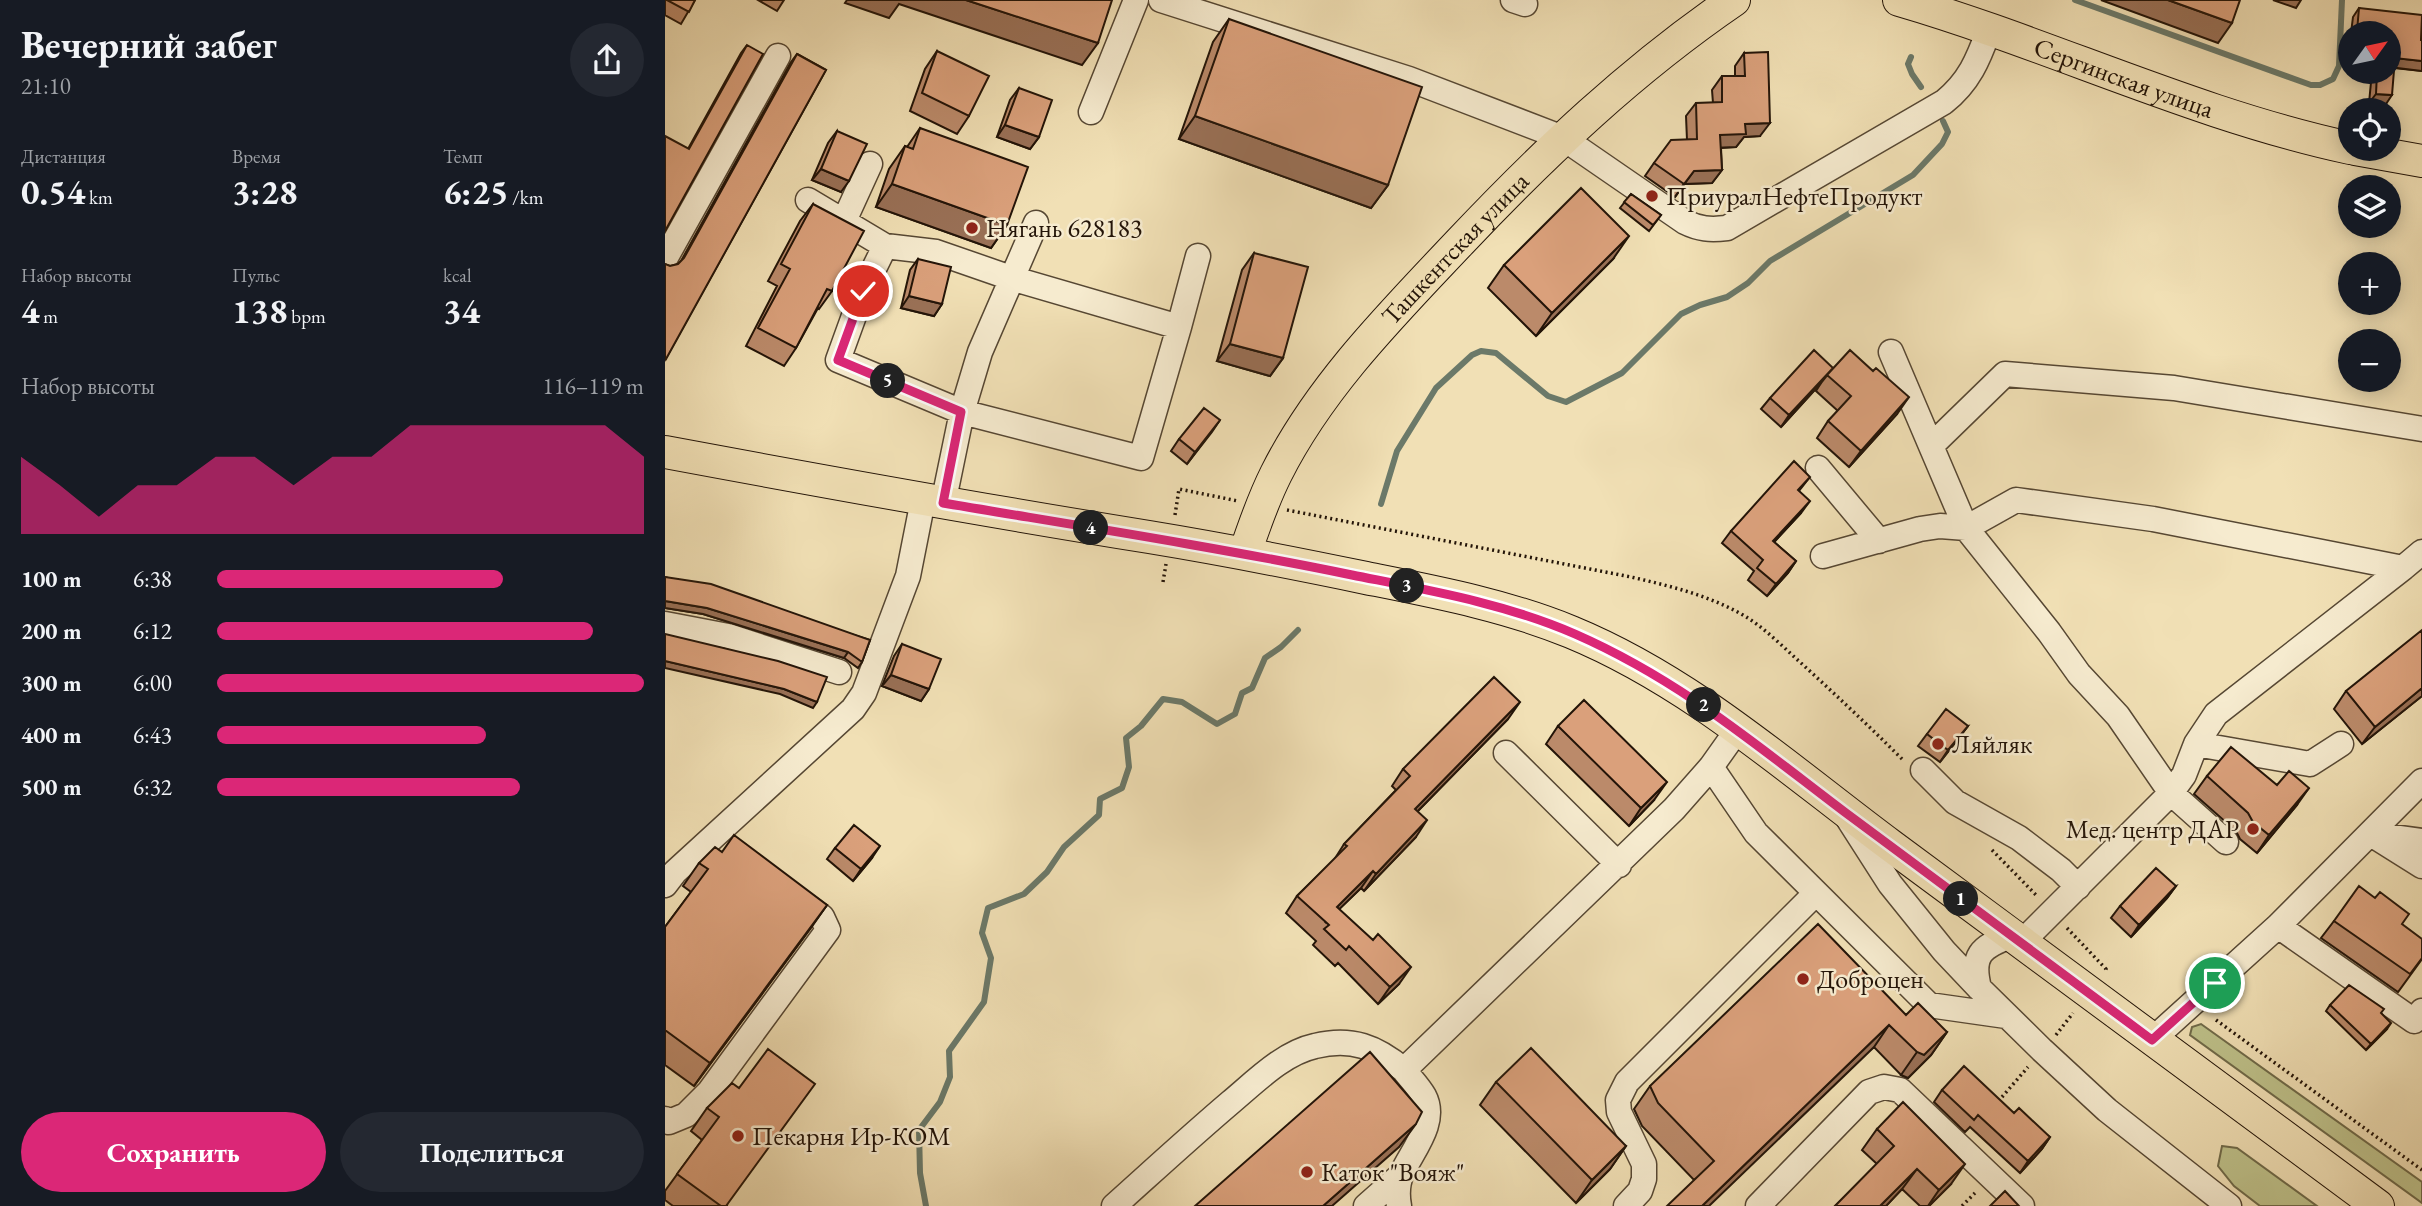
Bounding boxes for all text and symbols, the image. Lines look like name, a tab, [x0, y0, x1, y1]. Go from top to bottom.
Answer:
text: Вечерний забег	[21, 20, 277, 69]
north arrow	[2338, 21, 2401, 84]
map controls	[2338, 21, 2401, 392]
button: share	[570, 23, 644, 97]
street label: Сергинская улица	[2029, 30, 2219, 126]
text: 21:10	[21, 71, 71, 101]
button: locate	[2338, 98, 2401, 161]
text: Дистанция	[21, 144, 106, 169]
text: Время	[232, 144, 281, 169]
text: Темп	[443, 144, 483, 169]
street label: Ташкентская улица	[1374, 164, 1536, 332]
text: 0.54	[21, 169, 85, 214]
text: 3:28	[232, 169, 297, 214]
text: 6:25	[443, 169, 508, 214]
button: layers	[2338, 175, 2401, 238]
place label: ПриуралНефтеПродукт	[1666, 179, 1923, 213]
text: km	[85, 185, 113, 210]
text: /km	[508, 185, 544, 210]
marker: ПриуралНефтеПродукт	[1644, 188, 1660, 204]
place label: Нягань 628183	[986, 211, 1142, 245]
marker: Нягань 628183	[964, 220, 980, 236]
button: +	[2338, 252, 2401, 315]
pin	[833, 261, 893, 321]
text: Набор высоты	[21, 263, 132, 288]
text: Пульс	[232, 263, 280, 288]
text: kcal	[443, 263, 472, 288]
icon: check	[844, 272, 882, 310]
text: 4	[21, 288, 40, 333]
text: 138	[232, 288, 288, 333]
text: 34	[443, 288, 480, 333]
text: m	[40, 304, 58, 329]
text: bpm	[288, 304, 326, 329]
button: −	[2338, 329, 2401, 392]
pin: 5	[871, 364, 906, 398]
text: 5	[882, 368, 893, 393]
text: Набор высоты	[21, 371, 155, 401]
text: 116–119 m	[543, 371, 644, 401]
pin: 4	[1073, 510, 1109, 546]
text: 4	[1085, 515, 1096, 540]
text: 100 m	[21, 564, 82, 594]
text: 6:38	[133, 564, 172, 594]
pin: 3	[1389, 568, 1425, 604]
text: 3	[1401, 573, 1412, 598]
text: 200 m	[21, 616, 82, 646]
text: 6:12	[133, 616, 172, 646]
text: 300 m	[21, 668, 82, 698]
text: 6:00	[133, 668, 172, 698]
pin: 2	[1686, 688, 1721, 722]
text: 2	[1698, 692, 1709, 717]
text: 400 m	[21, 720, 82, 750]
text: 6:43	[133, 720, 172, 750]
place label: Ляйляк	[1952, 727, 2033, 761]
marker: Ляйляк	[1930, 736, 1946, 752]
text: 500 m	[21, 772, 82, 802]
text: 6:32	[133, 772, 172, 802]
place label: Мед. центр ДАР	[2066, 812, 2239, 846]
marker: Мед. центр ДАР	[2245, 821, 2261, 837]
pin: 1	[1943, 881, 1979, 916]
text: 1	[1955, 886, 1966, 911]
pin	[2185, 953, 2245, 1013]
place label: Доброцен	[1817, 962, 1924, 996]
icon: arrive	[2196, 964, 2234, 1002]
marker: Доброцен	[1795, 971, 1811, 987]
button: Сохранить	[21, 1112, 326, 1192]
button: Поделиться	[340, 1112, 644, 1192]
place label: Пекарня Ир-КОМ	[752, 1119, 951, 1153]
marker: Пекарня Ир-КОМ	[730, 1128, 746, 1144]
place label: Каток "Вояж"	[1321, 1155, 1464, 1189]
marker: Каток "Вояж"	[1299, 1164, 1315, 1180]

